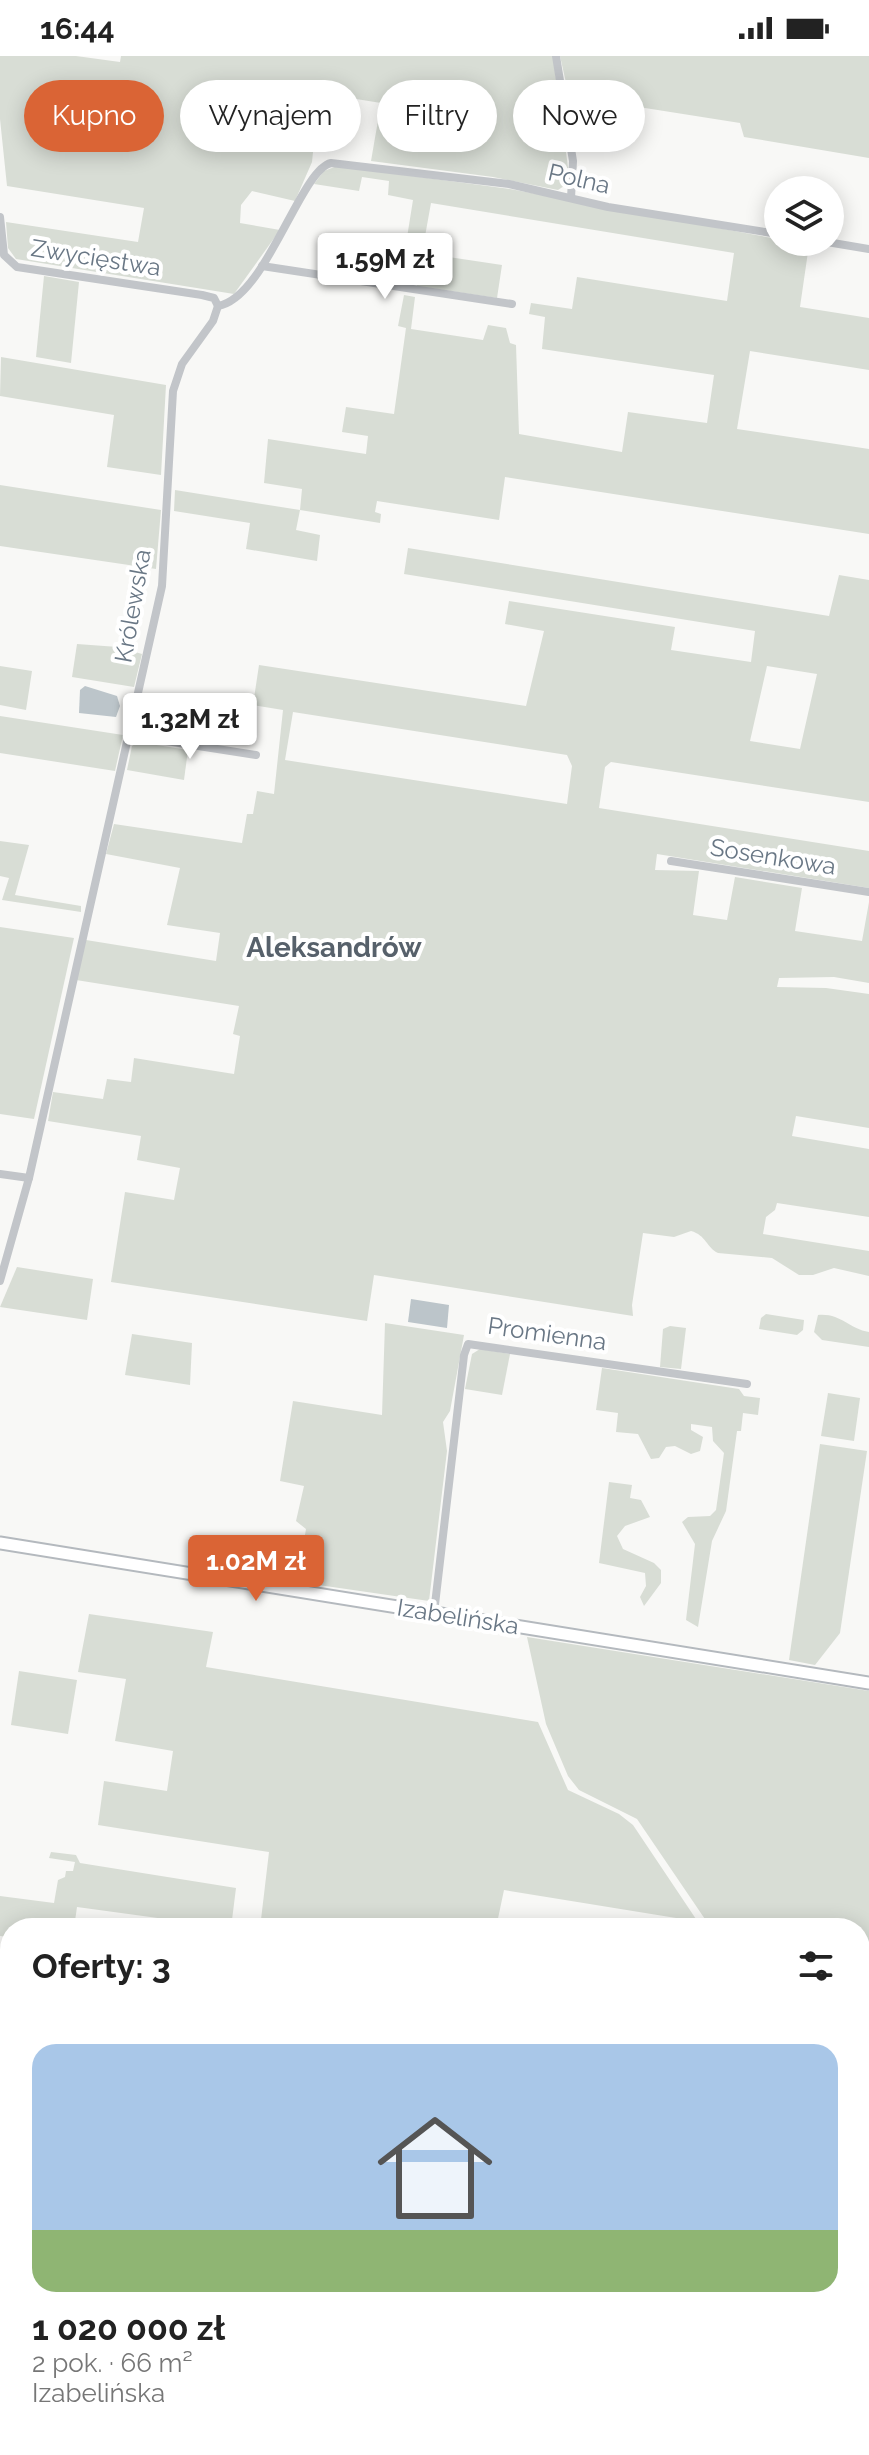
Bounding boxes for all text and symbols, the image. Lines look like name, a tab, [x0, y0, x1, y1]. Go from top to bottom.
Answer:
text: 16:44	[40, 11, 115, 46]
chip: Kupno	[24, 80, 164, 152]
chip: Wynajem	[180, 80, 361, 152]
chip: Filtry	[377, 80, 497, 152]
chip: Nowe	[513, 80, 645, 152]
street label: Polna	[545, 157, 613, 200]
map controls	[764, 176, 844, 256]
button: layers	[764, 176, 844, 256]
street label: Zwycięstwa	[29, 233, 163, 282]
pin: 1.59M zł	[302, 233, 468, 301]
text: 1.59M zł	[336, 244, 434, 274]
street label: Królewska	[108, 547, 157, 665]
pin: 1.32M zł	[107, 693, 273, 761]
text: 1.32M zł	[141, 704, 239, 734]
street label: Sosenkowa	[708, 832, 838, 881]
district label: Aleksandrów	[246, 931, 422, 964]
street label: Promienna	[486, 1311, 608, 1356]
pin: 1.02M zł	[173, 1535, 339, 1603]
text: 1.02M zł	[206, 1546, 306, 1576]
street label: Izabelińska	[395, 1593, 521, 1640]
icon: filters	[794, 1944, 838, 1988]
text: Oferty: 3	[32, 1946, 171, 1986]
icon: home	[363, 2096, 507, 2240]
text: 1 020 000 zł	[32, 2308, 225, 2348]
text: 2 pok. · 66 m²	[32, 2348, 193, 2378]
text: Izabelińska	[32, 2378, 165, 2408]

